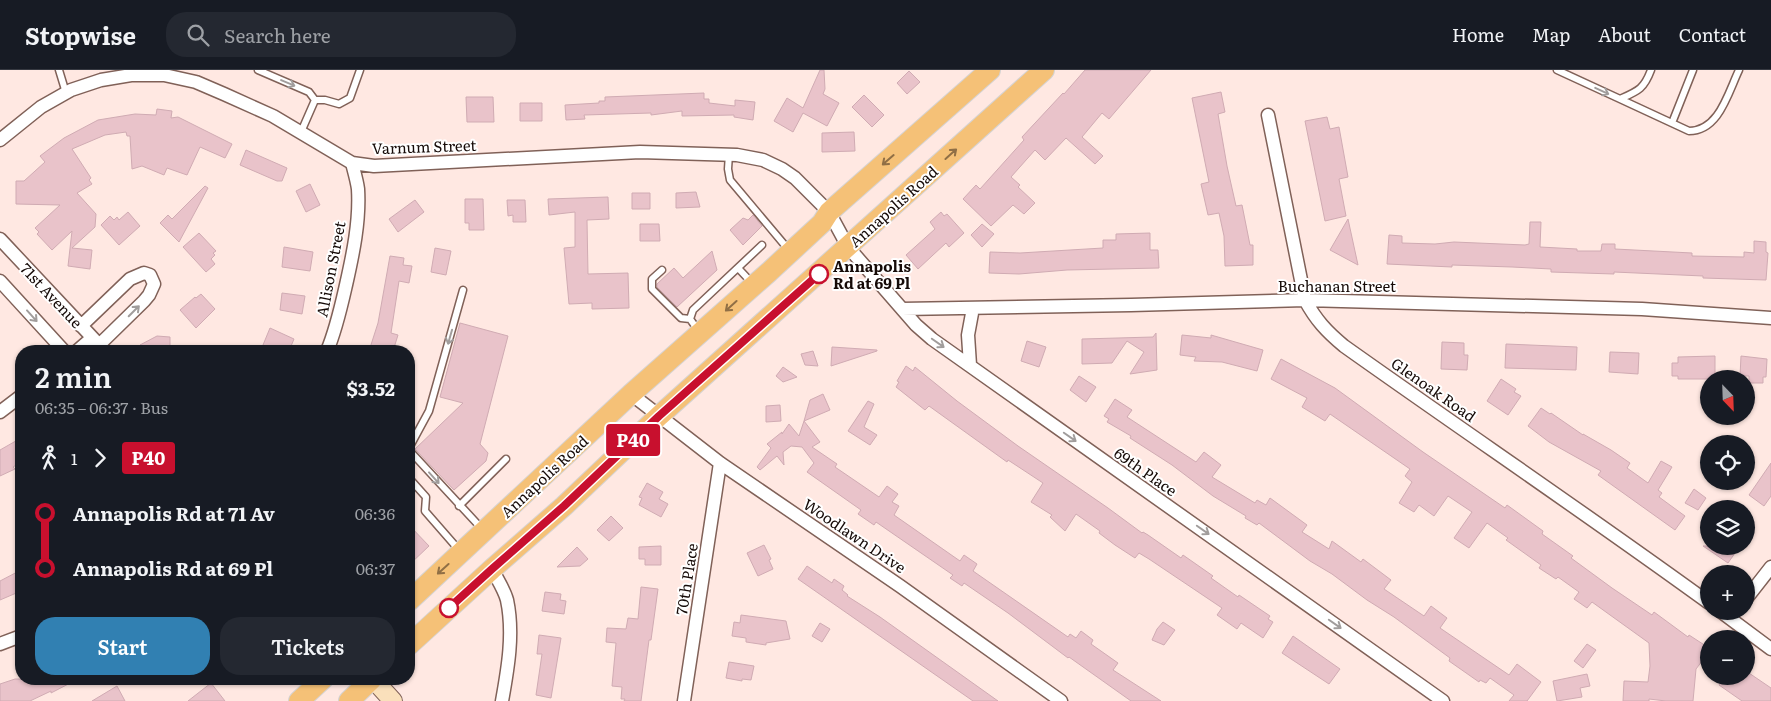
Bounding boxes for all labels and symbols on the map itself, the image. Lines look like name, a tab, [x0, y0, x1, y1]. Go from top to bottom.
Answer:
one-way arrow	[280, 78, 295, 88]
one-way arrow	[1594, 86, 1609, 96]
street label: Varnum Street	[371, 133, 477, 159]
one-way arrow	[944, 148, 957, 160]
one-way arrow	[882, 155, 895, 166]
street label: Annapolis Road	[844, 160, 942, 252]
street label: Allison Street	[309, 219, 351, 319]
place label: Annapolis Rd at 69 Pl	[833, 254, 911, 294]
street label: 71st Avenue	[16, 257, 89, 333]
marker: Annapolis Rd at 69 Pl	[809, 264, 829, 284]
street label: Buchanan Street	[1278, 274, 1396, 297]
one-way arrow	[724, 300, 737, 312]
one-way arrow	[128, 305, 140, 317]
one-way arrow	[26, 310, 38, 323]
one-way arrow	[444, 328, 454, 344]
one-way arrow	[930, 338, 944, 348]
street label: Glenoak Road	[1387, 351, 1481, 427]
north arrow	[1700, 370, 1755, 425]
line badge: P40	[604, 424, 662, 456]
street label: Annapolis Road	[495, 429, 593, 523]
one-way arrow	[1063, 432, 1077, 442]
street label: 69th Place	[1110, 441, 1182, 501]
one-way arrow	[428, 471, 440, 484]
street label: Woodlawn Drive	[799, 492, 911, 578]
one-way arrow	[1196, 525, 1210, 535]
street label: 70th Place	[669, 541, 703, 617]
one-way arrow	[437, 564, 450, 575]
unlabelled marker	[439, 598, 459, 618]
one-way arrow	[1328, 619, 1341, 630]

